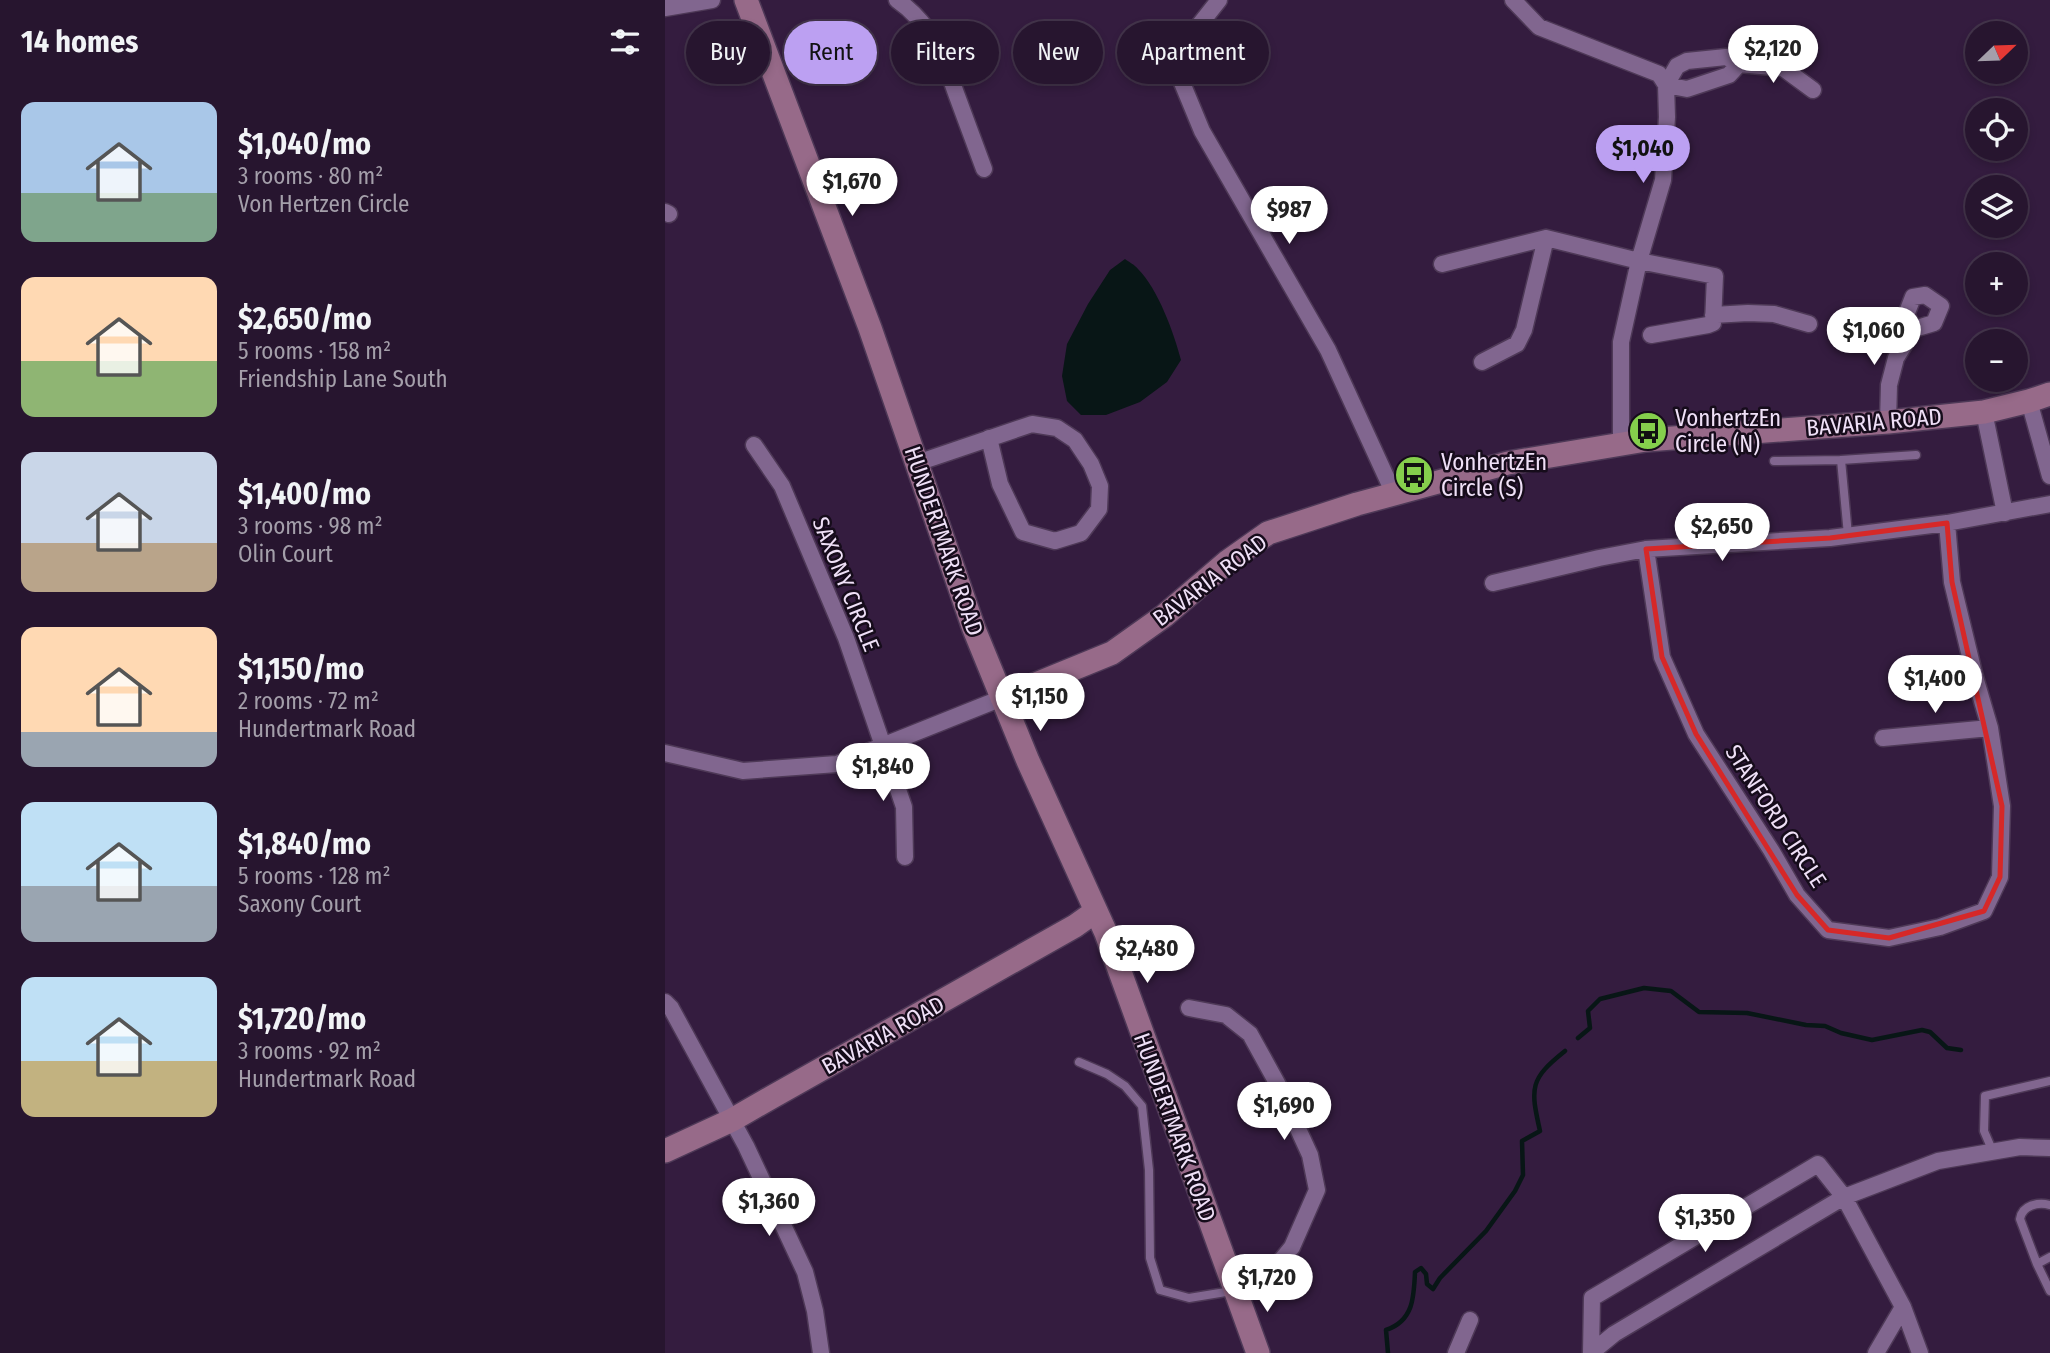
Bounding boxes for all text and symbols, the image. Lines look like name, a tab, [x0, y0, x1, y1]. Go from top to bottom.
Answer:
chip: Buy	[686, 21, 770, 84]
chip: Rent	[784, 21, 877, 84]
chip: Filters	[891, 21, 999, 84]
chip: New	[1013, 21, 1103, 84]
chip: Apartment	[1117, 21, 1269, 84]
north arrow	[1965, 21, 2028, 84]
map controls	[1965, 21, 2028, 392]
icon: filters	[606, 23, 644, 61]
text: 14 homes	[21, 24, 138, 60]
pin: $2,120	[1716, 25, 1830, 85]
text: $2,120	[1744, 34, 1802, 62]
button: locate	[1965, 98, 2028, 161]
pin: $1,040	[1586, 125, 1700, 185]
text: $1,040/mo	[238, 126, 371, 162]
icon: home	[77, 130, 161, 214]
text: $1,040	[1612, 134, 1674, 162]
pin: $1,670	[795, 158, 909, 218]
text: 3 rooms · 80 m²	[238, 162, 383, 190]
text: $1,670	[822, 167, 882, 195]
button: layers	[1965, 175, 2028, 238]
pin: $987	[1248, 187, 1330, 246]
text: Von Hertzen Circle	[238, 190, 409, 218]
text: $987	[1267, 195, 1311, 223]
button: +	[1965, 252, 2028, 315]
text: $2,650/mo	[238, 301, 372, 337]
icon: home	[77, 305, 161, 389]
pin: $1,060	[1817, 308, 1931, 367]
text: $1,060	[1843, 316, 1905, 344]
button: −	[1965, 329, 2028, 392]
text: 5 rooms · 158 m²	[238, 337, 391, 365]
text: Friendship Lane South	[238, 365, 448, 393]
street label: BAVARIA ROAD	[1805, 402, 1943, 442]
place label: VonhertzEn Circle (N)	[1675, 404, 1781, 458]
bus stop icon: VonhertzEn Circle (N)	[1627, 410, 1669, 452]
street label: HUNDERTMARK ROAD	[898, 443, 990, 639]
place label: VonhertzEn Circle (S)	[1441, 448, 1547, 502]
bus stop icon: VonhertzEn Circle (S)	[1393, 454, 1435, 496]
text: $1,400/mo	[238, 476, 371, 512]
icon: home	[77, 480, 161, 564]
pin: $2,650	[1665, 504, 1779, 563]
text: 3 rooms · 98 m²	[238, 512, 383, 540]
text: $2,650	[1691, 512, 1753, 540]
street label: SAXONY CIRCLE	[806, 513, 886, 655]
street label: BAVARIA ROAD	[1147, 528, 1273, 632]
text: Olin Court	[238, 540, 333, 568]
text: $1,150/mo	[238, 651, 364, 687]
icon: home	[77, 655, 161, 739]
pin: $1,400	[1878, 656, 1992, 715]
text: $1,400	[1904, 664, 1966, 692]
pin: $1,150	[983, 674, 1097, 733]
text: $1,150	[1012, 682, 1068, 710]
text: 2 rooms · 72 m²	[238, 687, 379, 715]
text: Hundertmark Road	[238, 715, 416, 743]
street label: STANFORD CIRCLE	[1719, 739, 1833, 893]
pin: $1,840	[826, 744, 940, 803]
text: $1,840	[852, 752, 914, 780]
text: $1,840/mo	[238, 826, 371, 862]
icon: home	[77, 830, 161, 914]
text: 5 rooms · 128 m²	[238, 862, 391, 890]
text: Saxony Court	[238, 890, 361, 918]
pin: $2,480	[1090, 926, 1204, 985]
text: $2,480	[1115, 934, 1179, 962]
street label: BAVARIA ROAD	[817, 990, 949, 1080]
text: $1,720/mo	[238, 1001, 366, 1037]
icon: home	[77, 1005, 161, 1089]
street label: HUNDERTMARK ROAD	[1128, 1029, 1222, 1225]
text: 3 rooms · 92 m²	[238, 1037, 381, 1065]
text: Hundertmark Road	[238, 1065, 416, 1093]
pin: $1,690	[1227, 1082, 1341, 1142]
text: $1,690	[1253, 1091, 1315, 1119]
pin: $1,360	[712, 1178, 826, 1238]
text: $1,360	[738, 1187, 800, 1215]
pin: $1,350	[1648, 1194, 1762, 1254]
text: $1,350	[1675, 1203, 1735, 1231]
pin: $1,720	[1210, 1254, 1324, 1314]
text: $1,720	[1238, 1263, 1296, 1291]

